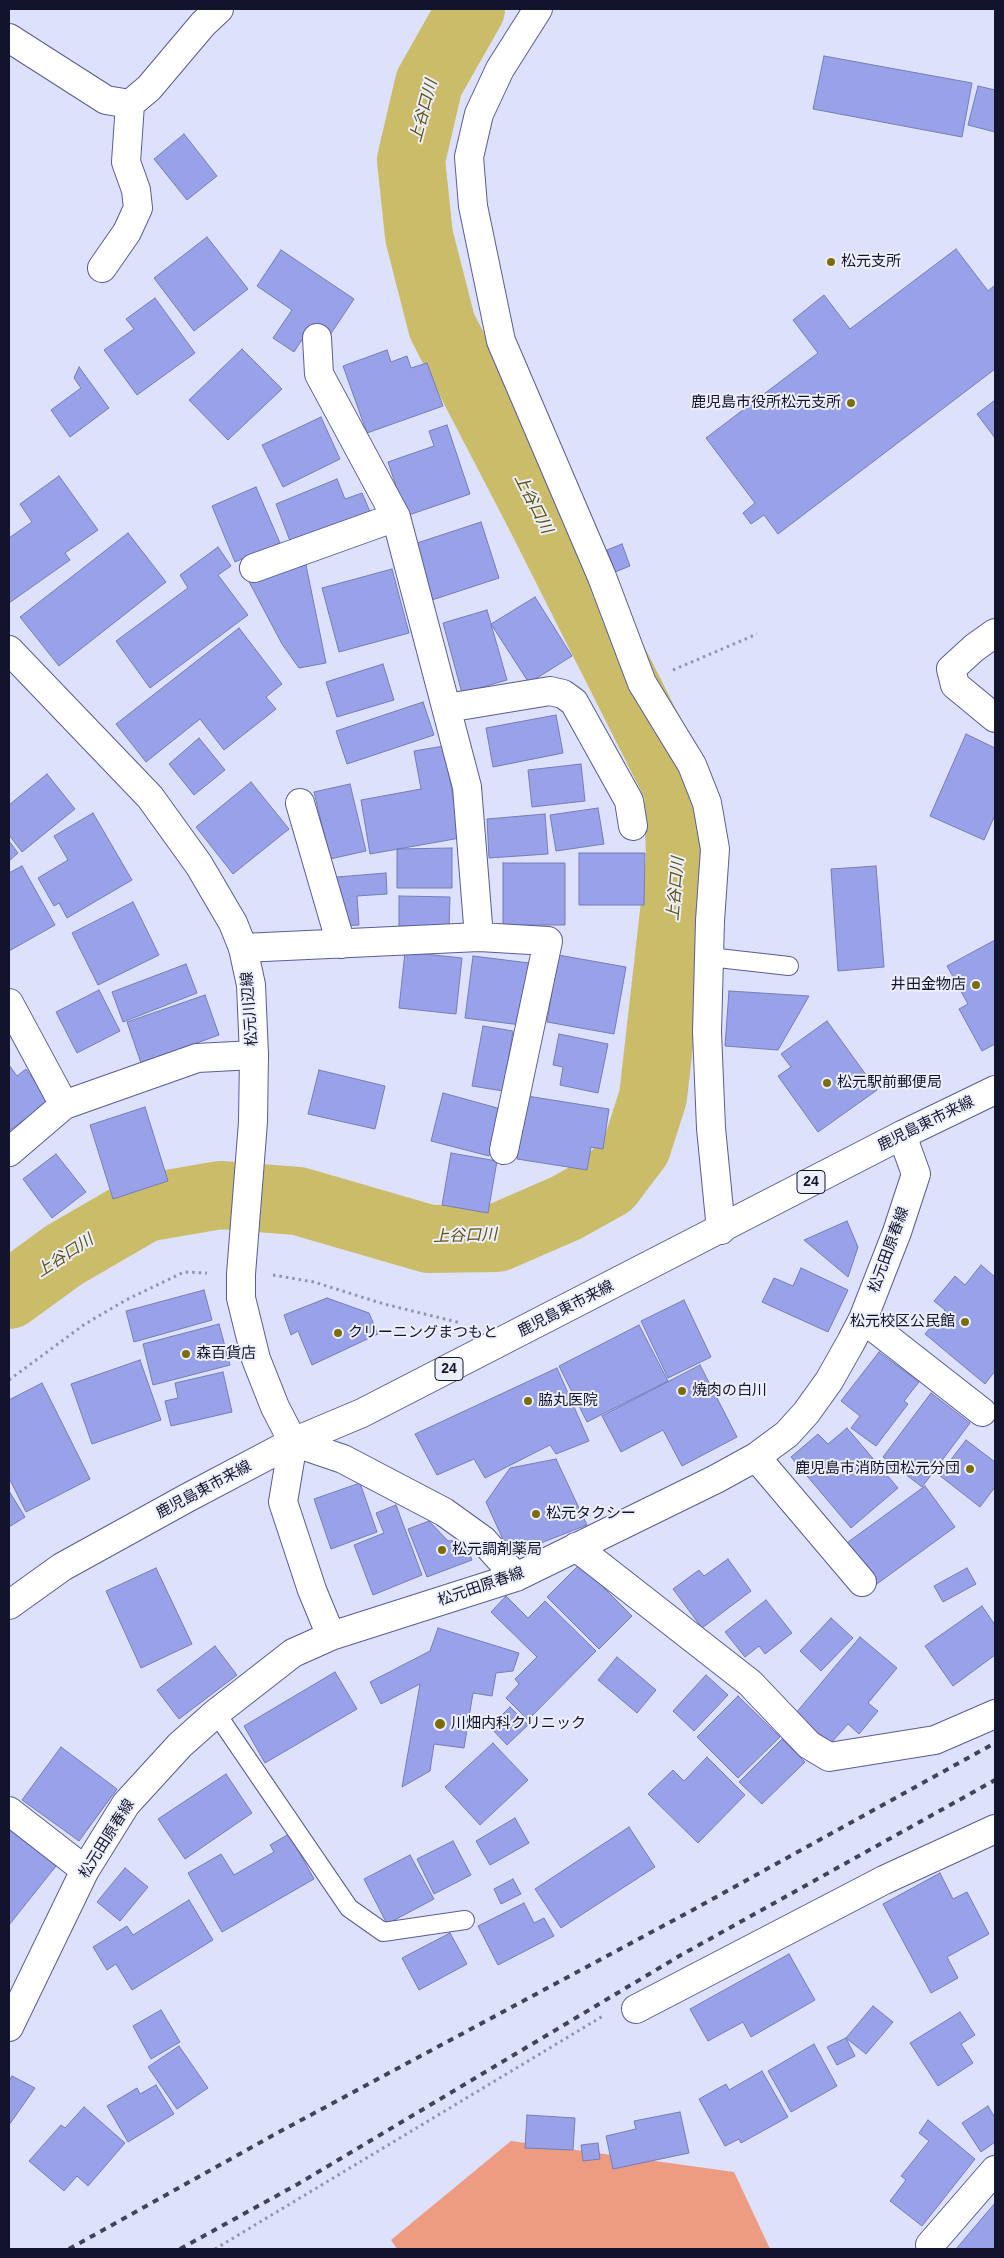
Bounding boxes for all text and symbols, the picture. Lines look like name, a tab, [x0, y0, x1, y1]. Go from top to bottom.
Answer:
water label: 上谷口川	[406, 78, 442, 144]
place label: 松元支所	[841, 253, 901, 271]
marker: 松元支所	[825, 256, 837, 268]
place label: 鹿児島市役所松元支所	[691, 394, 841, 412]
marker: 鹿児島市役所松元支所	[845, 397, 857, 409]
water label: 上谷口川	[510, 471, 556, 537]
water label: 上谷口川	[664, 856, 688, 922]
street label: 松元川辺線	[238, 971, 262, 1047]
place label: 井田金物店	[891, 976, 966, 994]
marker: 井田金物店	[970, 979, 982, 991]
place label: 松元駅前郵便局	[837, 1074, 942, 1092]
marker: 松元駅前郵便局	[821, 1077, 833, 1089]
street label: 鹿児島東市来線	[875, 1093, 977, 1155]
road number: 24	[797, 1170, 825, 1194]
street label: 松元田原春線	[865, 1205, 913, 1295]
water label: 上谷口川	[433, 1225, 497, 1247]
water label: 上谷口川	[33, 1231, 97, 1281]
street label: 鹿児島東市来線	[515, 1277, 617, 1341]
place label: 松元校区公民館	[850, 1313, 955, 1331]
marker: 松元校区公民館	[959, 1316, 971, 1328]
place label: クリーニングまつもと	[348, 1324, 498, 1342]
marker: クリーニングまつもと	[332, 1327, 344, 1339]
place label: 森百貨店	[196, 1345, 256, 1363]
marker: 森百貨店	[180, 1348, 192, 1360]
road number: 24	[435, 1358, 463, 1380]
place label: 焼肉の白川	[692, 1382, 767, 1400]
marker: 焼肉の白川	[676, 1385, 688, 1397]
place label: 脇丸医院	[538, 1392, 598, 1410]
marker: 脇丸医院	[522, 1395, 534, 1407]
street label: 鹿児島東市来線	[153, 1457, 255, 1523]
place label: 鹿児島市消防団松元分団	[795, 1460, 960, 1478]
marker: 鹿児島市消防団松元分団	[964, 1463, 976, 1475]
place label: 松元タクシー	[546, 1505, 636, 1523]
marker: 松元タクシー	[530, 1508, 542, 1520]
place label: 松元調剤薬局	[452, 1541, 542, 1559]
marker: 松元調剤薬局	[436, 1544, 448, 1556]
street label: 松元田原春線	[436, 1564, 526, 1610]
place label: 川畑内科クリニック	[451, 1715, 586, 1733]
marker: 川畑内科クリニック	[433, 1717, 447, 1731]
street label: 松元田原春線	[76, 1796, 138, 1882]

